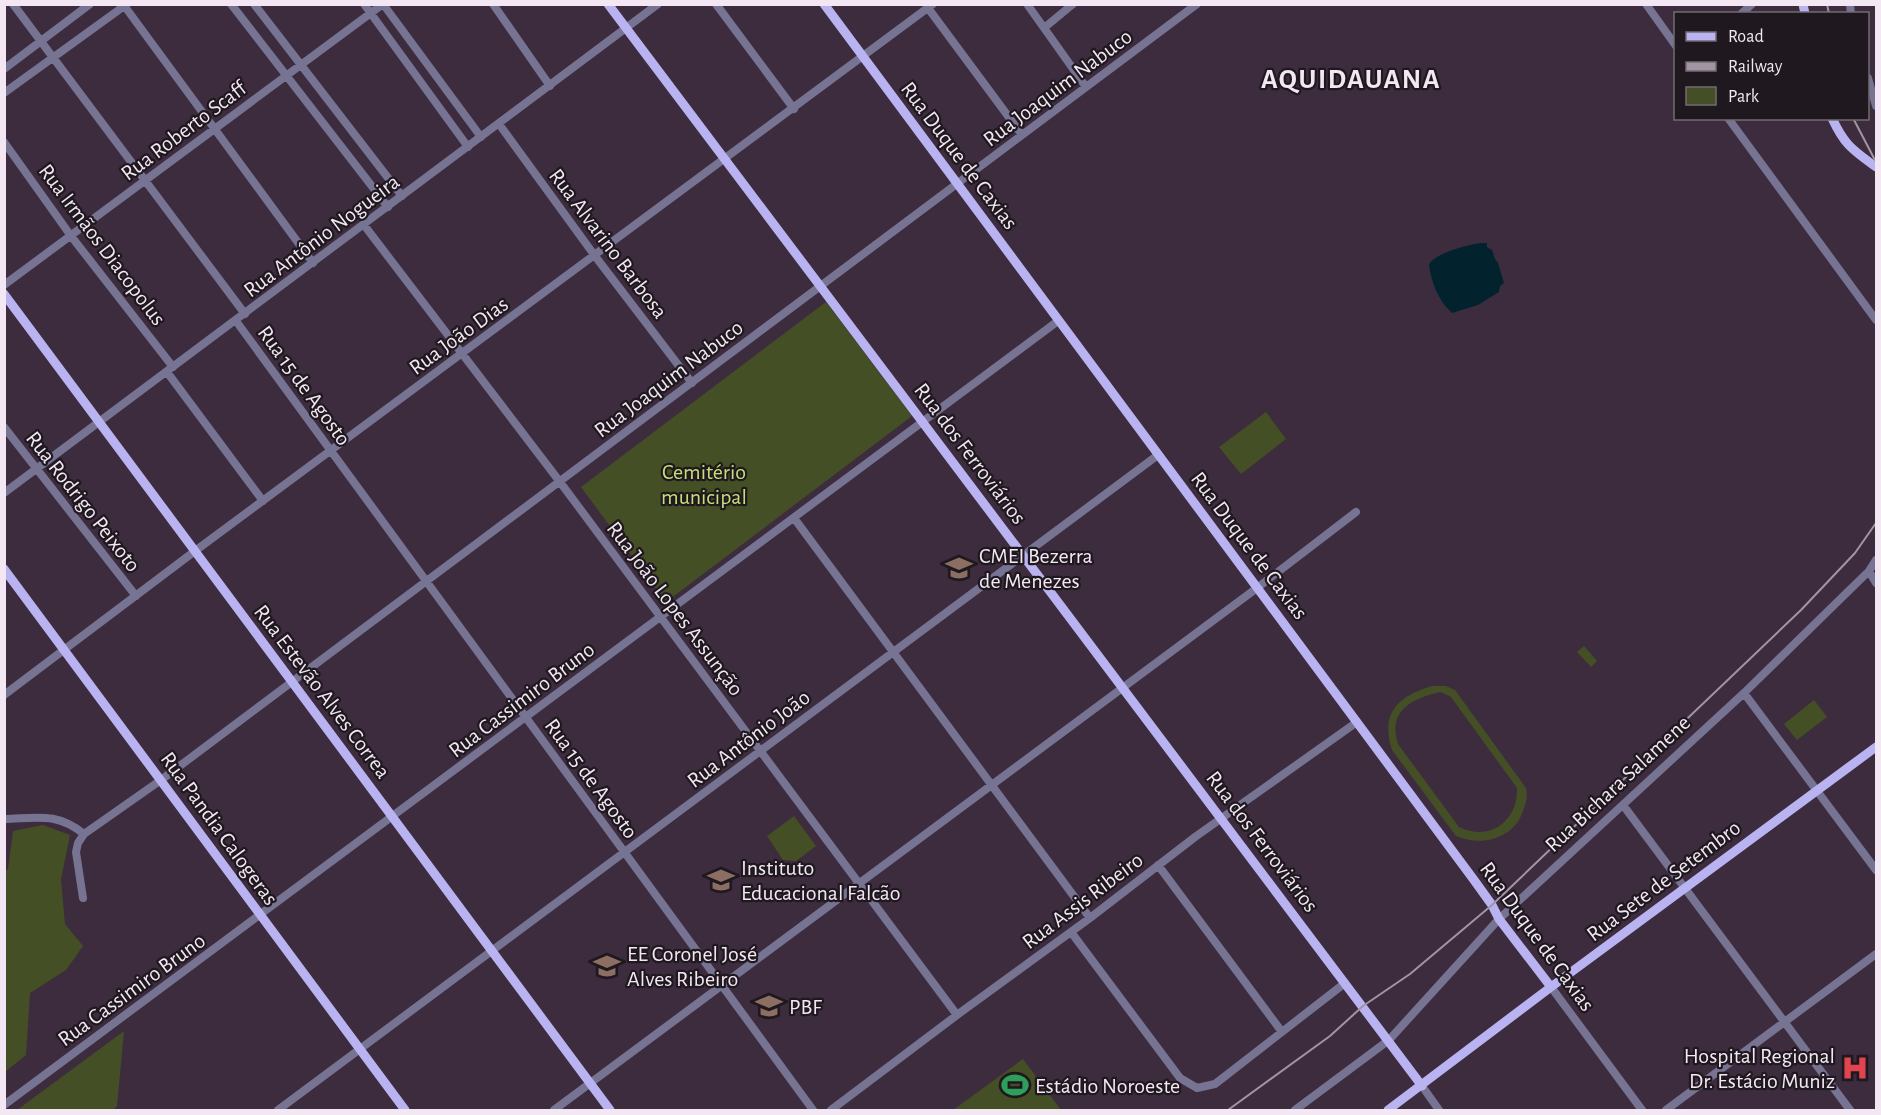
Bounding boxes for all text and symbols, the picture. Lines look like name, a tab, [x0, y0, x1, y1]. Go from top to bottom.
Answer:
legend	[1674, 12, 1869, 120]
street label: Rua Joaquim Nabuco	[979, 25, 1136, 151]
text: Road	[1728, 28, 1764, 46]
text: Railway	[1728, 58, 1783, 76]
district label: AQUIDAUANA	[1261, 66, 1441, 94]
street label: Rua Roberto Scaff	[117, 76, 251, 185]
street label: Rua Duque de Caxias	[897, 78, 1022, 233]
text: Park	[1728, 88, 1760, 106]
street label: Rua Irmãos Diacopolus	[35, 160, 170, 329]
street label: Rua Alvarino Barbosa	[545, 165, 672, 323]
street label: Rua Antônio Nogueira	[240, 170, 404, 301]
street label: Rua João Dias	[405, 293, 512, 379]
street label: Rua Joaquim Nabuco	[590, 316, 747, 442]
street label: Rua 15 de Agosto	[253, 322, 355, 450]
street label: Rua dos Ferroviários	[910, 379, 1030, 528]
street label: Rua Rodrigo Peixoto	[22, 427, 145, 576]
park label: Cemitério municipal	[661, 461, 747, 508]
street label: Rua Duque de Caxias	[1187, 468, 1312, 623]
street label: Rua João Lopes Assunção	[603, 517, 748, 700]
place label: CMEI Bezerra de Menezes	[979, 545, 1093, 592]
school or university icon: CMEI Bezerra de Menezes	[944, 553, 974, 583]
street label: Rua Estevão Alves Correa	[250, 601, 394, 782]
street label: Rua Cassimiro Bruno	[445, 638, 599, 762]
street label: Rua Antônio João	[683, 686, 814, 792]
street label: Rua Bichara Salamene	[1541, 711, 1694, 856]
street label: Rua 15 de Agosto	[540, 715, 642, 843]
street label: Rua Pandia Calogeras	[156, 748, 282, 909]
street label: Rua dos Ferroviários	[1202, 767, 1322, 916]
street label: Rua Sete de Setembro	[1583, 816, 1745, 946]
street label: Rua Assis Ribeiro	[1018, 848, 1147, 953]
place label: Instituto Educacional Falcão	[741, 857, 901, 904]
street label: Rua Duque de Caxias	[1476, 858, 1599, 1015]
school or university icon: Instituto Educacional Falcão	[706, 865, 736, 895]
street label: Rua Cassimiro Bruno	[54, 929, 209, 1051]
place label: EE Coronel José Alves Ribeiro	[627, 943, 757, 990]
school or university icon: EE Coronel José Alves Ribeiro	[592, 951, 622, 981]
school or university icon: PBF	[754, 991, 784, 1021]
place label: PBF	[789, 996, 822, 1018]
place label: Hospital Regional Dr. Estácio Muniz	[1684, 1045, 1835, 1092]
hospital icon: Hospital Regional Dr. Estácio Muniz	[1840, 1053, 1870, 1083]
sports icon: Estádio Noroeste	[1000, 1070, 1030, 1100]
place label: Estádio Noroeste	[1035, 1075, 1180, 1097]

